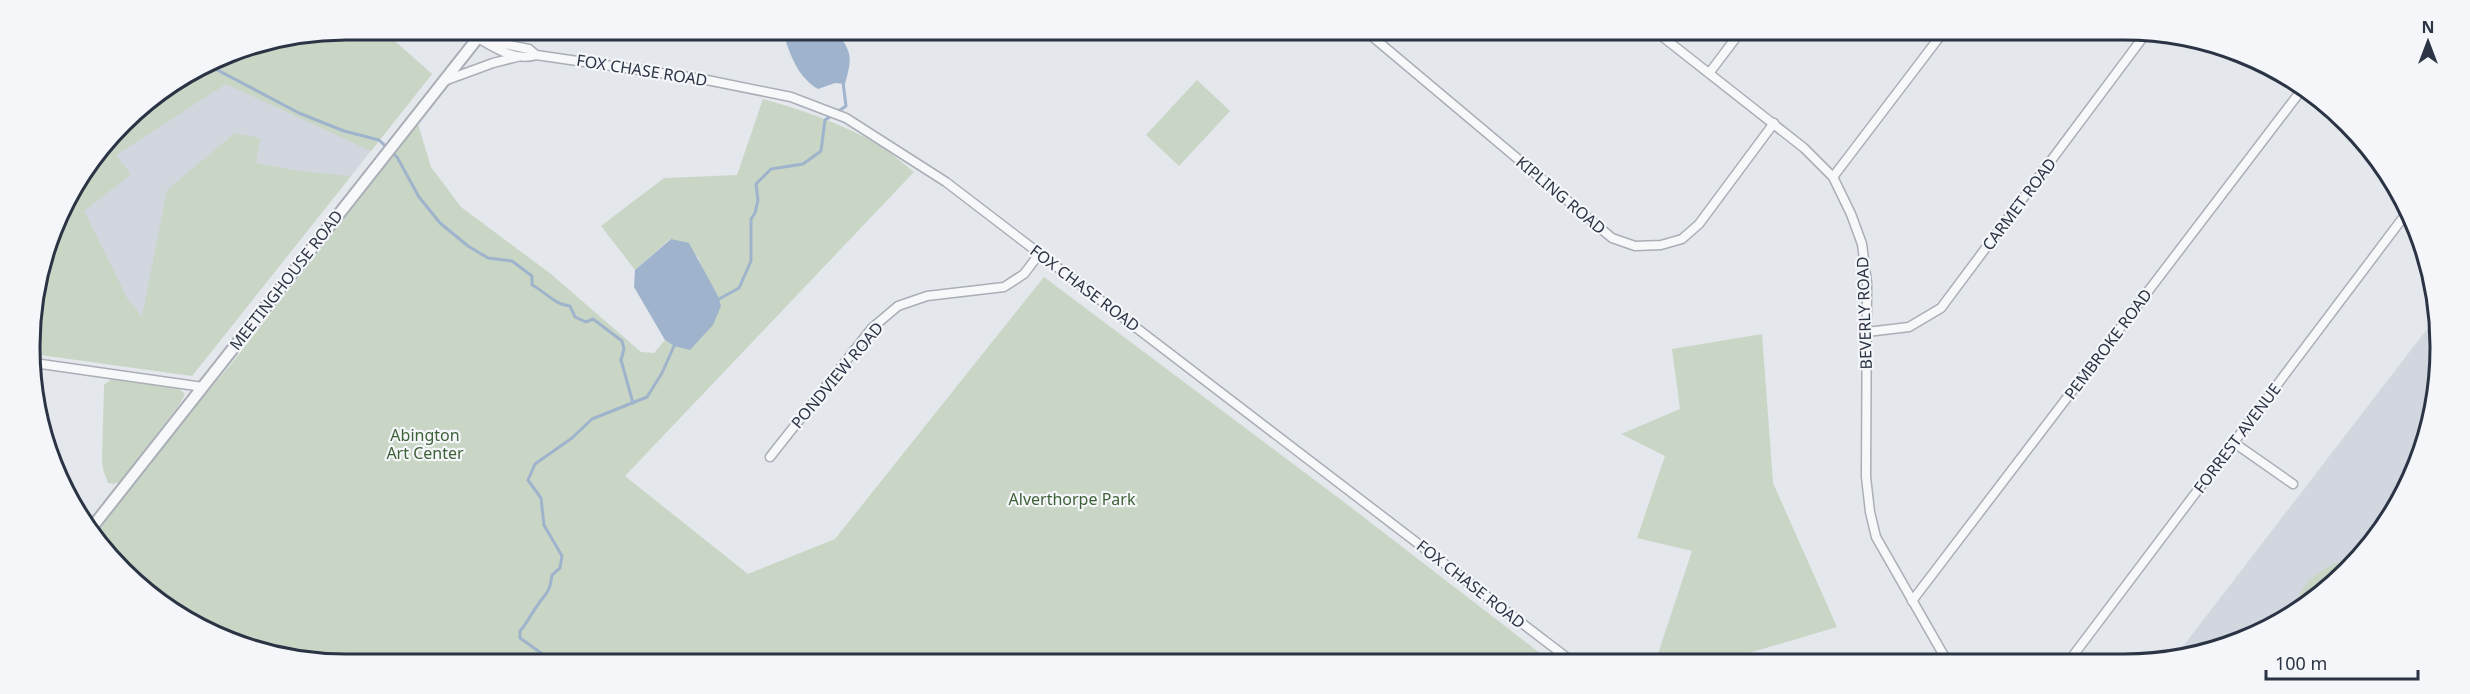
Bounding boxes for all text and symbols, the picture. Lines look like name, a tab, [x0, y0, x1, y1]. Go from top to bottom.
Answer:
north arrow	[2398, 12, 2458, 72]
text: N	[2421, 16, 2435, 38]
street label: FOX CHASE ROAD	[575, 49, 709, 91]
street label: KIPLING ROAD	[1511, 151, 1611, 239]
street label: CARMET ROAD	[1977, 153, 2061, 255]
street label: MEETINGHOUSE ROAD	[224, 205, 348, 355]
street label: FOX CHASE ROAD	[1026, 239, 1144, 337]
street label: BEVERLY ROAD	[1851, 256, 1877, 370]
street label: PEMBROKE ROAD	[2059, 284, 2157, 404]
street label: PONDVIEW ROAD	[786, 317, 888, 433]
street label: FORREST AVENUE	[2188, 379, 2286, 497]
park label: Abington Art Center	[386, 424, 464, 464]
park label: Alverthorpe Park	[1009, 488, 1136, 510]
street label: FOX CHASE ROAD	[1412, 535, 1530, 633]
scale bar	[2266, 643, 2418, 681]
text: 100 m	[2275, 651, 2327, 675]

